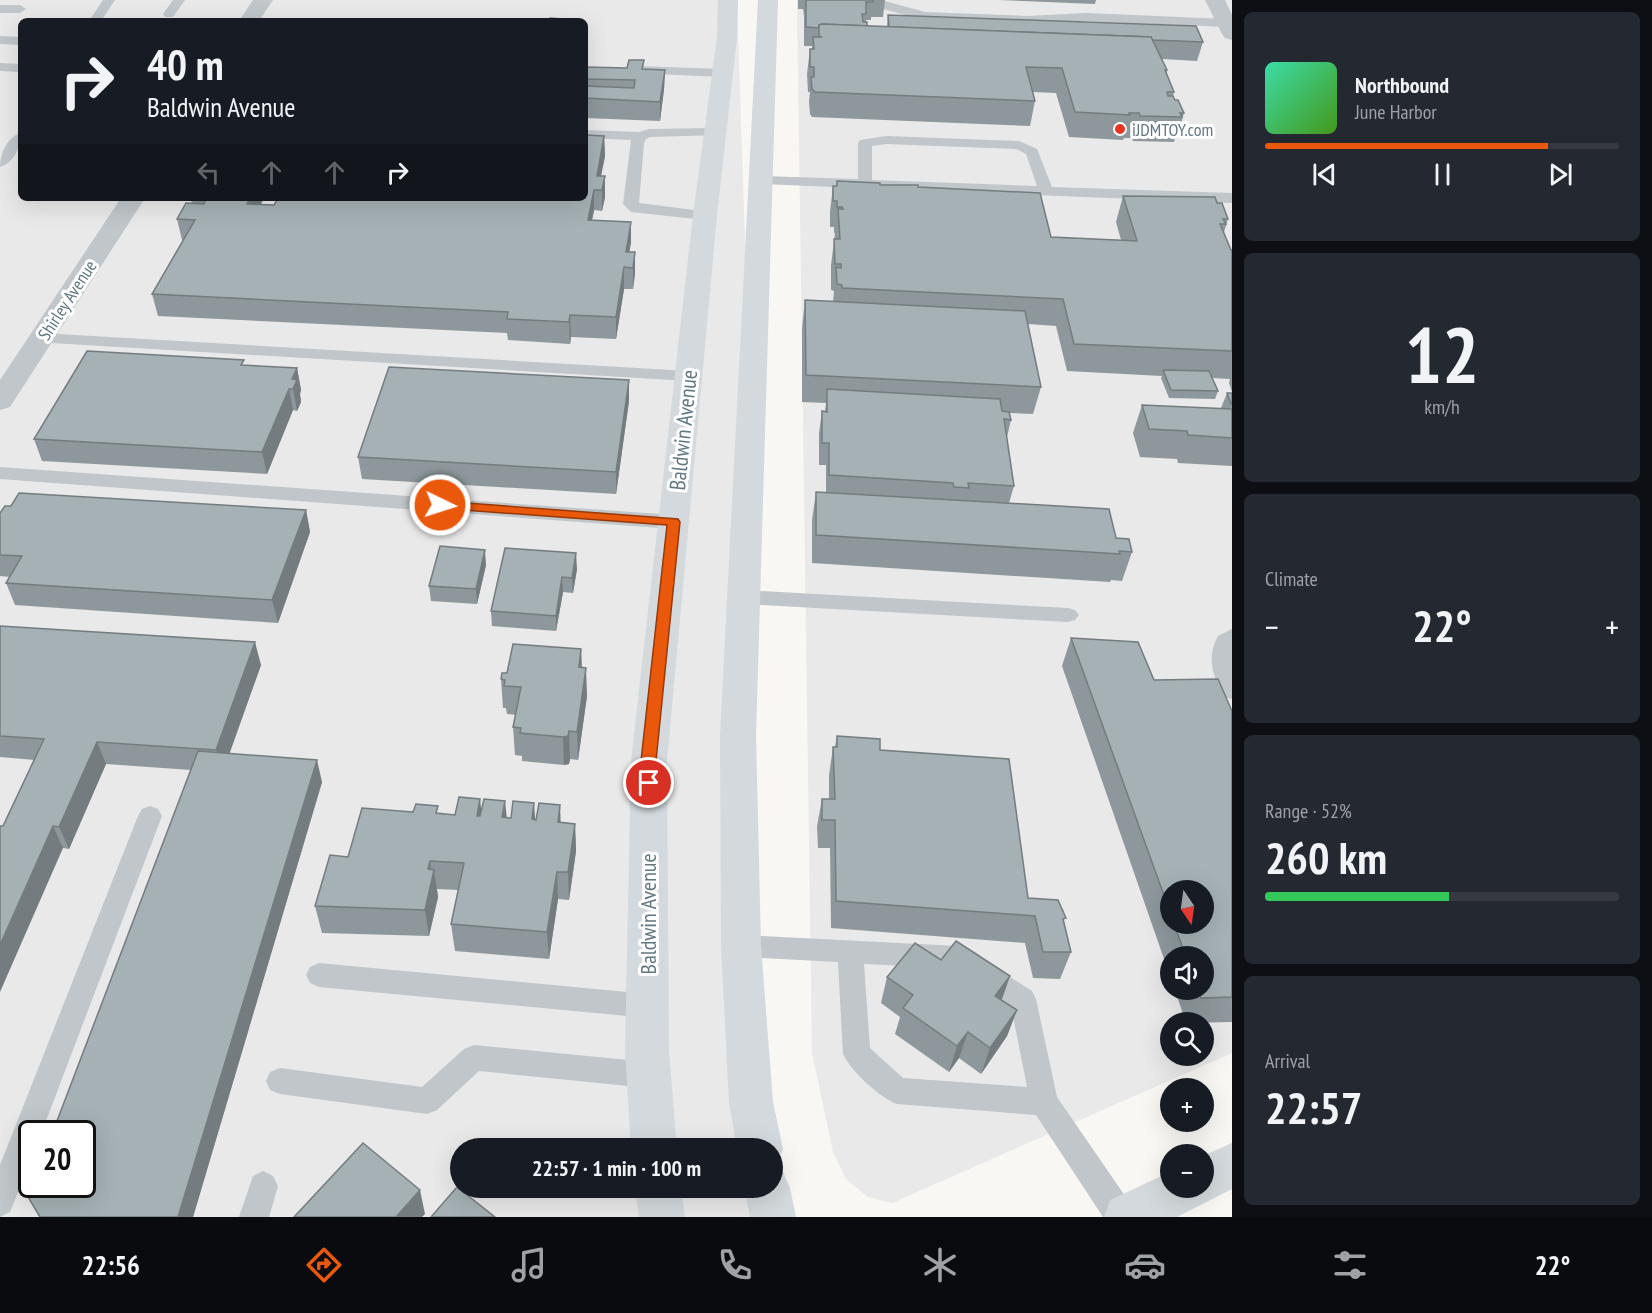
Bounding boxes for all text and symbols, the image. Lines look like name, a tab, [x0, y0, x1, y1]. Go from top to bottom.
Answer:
text: 40 m	[147, 37, 224, 92]
icon: right	[48, 42, 126, 120]
text: Northbound	[1355, 71, 1449, 99]
text: Baldwin Avenue	[147, 90, 295, 124]
text: June Harbor	[1355, 99, 1437, 125]
place label: iJDMTOY.com	[1132, 118, 1213, 141]
marker: iJDMTOY.com	[1113, 122, 1127, 136]
icon: left	[192, 156, 225, 189]
icon: ahead	[255, 156, 288, 189]
icon: ahead	[318, 156, 351, 189]
icon: right	[381, 156, 414, 189]
icon: previous	[1308, 158, 1341, 191]
icon: pause	[1426, 158, 1459, 191]
icon: next	[1544, 158, 1577, 191]
street label: Shirley Avenue	[33, 256, 101, 344]
text: 12	[1405, 304, 1479, 405]
street label: Baldwin Avenue	[663, 368, 703, 492]
text: km/h	[1424, 394, 1460, 420]
position arrow	[408, 473, 472, 537]
text: Climate	[1265, 566, 1318, 592]
text: 22°	[1412, 596, 1472, 654]
text: −	[1265, 605, 1279, 648]
text: +	[1605, 605, 1619, 648]
pin	[623, 757, 674, 808]
icon: arrive	[632, 766, 665, 799]
text: Range · 52%	[1265, 798, 1352, 824]
text: 260 km	[1265, 828, 1387, 886]
street label: Baldwin Avenue	[634, 854, 662, 974]
north arrow	[1160, 880, 1214, 934]
map controls	[1160, 880, 1214, 1198]
button: sound	[1160, 946, 1214, 1000]
button: search	[1160, 1012, 1214, 1066]
text: Arrival	[1265, 1048, 1310, 1074]
button: +	[1160, 1078, 1214, 1132]
text: 22:57	[1265, 1078, 1362, 1136]
speed limit sign: 20	[18, 1120, 96, 1198]
button: −	[1160, 1144, 1214, 1198]
text: 22:57 · 1 min · 100 m	[532, 1154, 701, 1182]
icon: directions	[303, 1244, 345, 1286]
icon: music	[508, 1244, 550, 1286]
icon: phone	[714, 1244, 756, 1286]
icon: climate	[919, 1244, 961, 1286]
icon: car	[1124, 1244, 1166, 1286]
icon: filters	[1329, 1244, 1371, 1286]
text: 22:56	[82, 1248, 140, 1282]
text: 22°	[1535, 1248, 1570, 1282]

